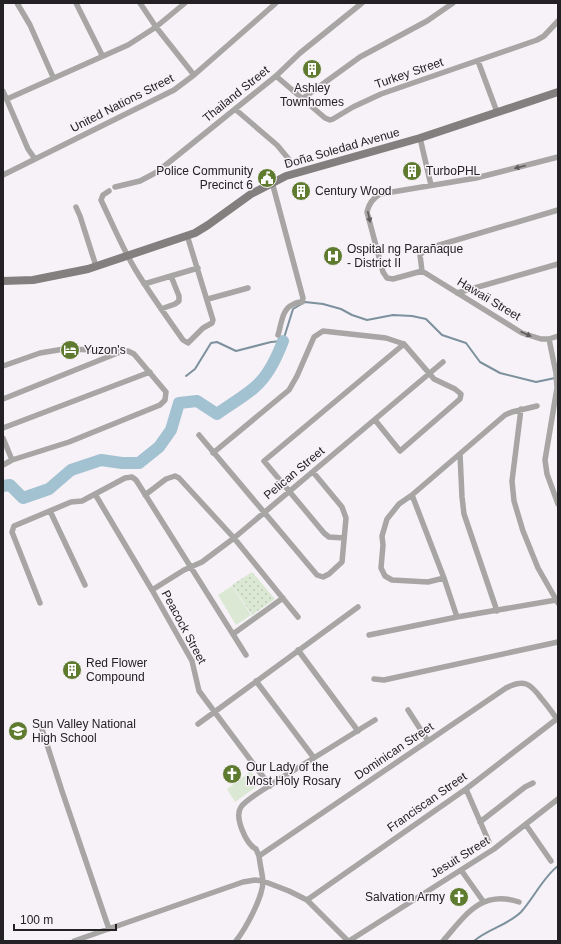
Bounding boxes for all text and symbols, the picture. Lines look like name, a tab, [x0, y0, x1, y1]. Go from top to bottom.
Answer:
street label: Turkey Street	[373, 55, 446, 91]
building icon: Ashley Townhomes	[301, 58, 323, 80]
street label: Thailand Street	[200, 63, 273, 125]
street label: United Nations Street	[68, 71, 177, 135]
place label: Ashley Townhomes	[280, 81, 344, 109]
street label: Doña Soledad Avenue	[283, 125, 402, 171]
building icon: TurboPHL	[401, 160, 423, 182]
place label: Police Community Precinct 6	[156, 164, 253, 192]
place label: TurboPHL	[426, 164, 481, 178]
one-way arrow	[514, 164, 526, 170]
public building icon: Police Community Precinct 6	[256, 167, 278, 189]
building icon: Century Wood	[290, 180, 312, 202]
place label: Century Wood	[315, 184, 391, 198]
one-way arrow	[367, 211, 373, 224]
place label: Ospital ng Parañaque - District II	[347, 242, 463, 270]
hospital icon: Ospital ng Parañaque - District II	[322, 245, 344, 267]
street label: Hawaii Street	[455, 275, 524, 324]
one-way arrow	[521, 331, 532, 337]
hotel icon: Yuzon's	[59, 339, 81, 361]
place label: Yuzon's	[84, 343, 126, 357]
street label: Pelican Street	[261, 443, 328, 502]
street label: Peacock Street	[159, 588, 210, 667]
place label: Red Flower Compound	[86, 656, 147, 684]
building icon: Red Flower Compound	[61, 659, 83, 681]
place label: Sun Valley National High School	[32, 717, 136, 745]
street label: Dominican Street	[352, 719, 437, 783]
school or university icon: Sun Valley National High School	[7, 720, 29, 742]
place label: Our Lady of the Most Holy Rosary	[246, 760, 341, 788]
church icon: Our Lady of the Most Holy Rosary	[221, 763, 243, 785]
street label: Franciscan Street	[384, 769, 470, 835]
street label: Jesuit Street	[428, 833, 493, 881]
church icon: Salvation Army	[448, 886, 470, 908]
place label: Salvation Army	[365, 890, 445, 904]
scale bar	[14, 906, 116, 932]
text: 100 m	[20, 913, 53, 927]

